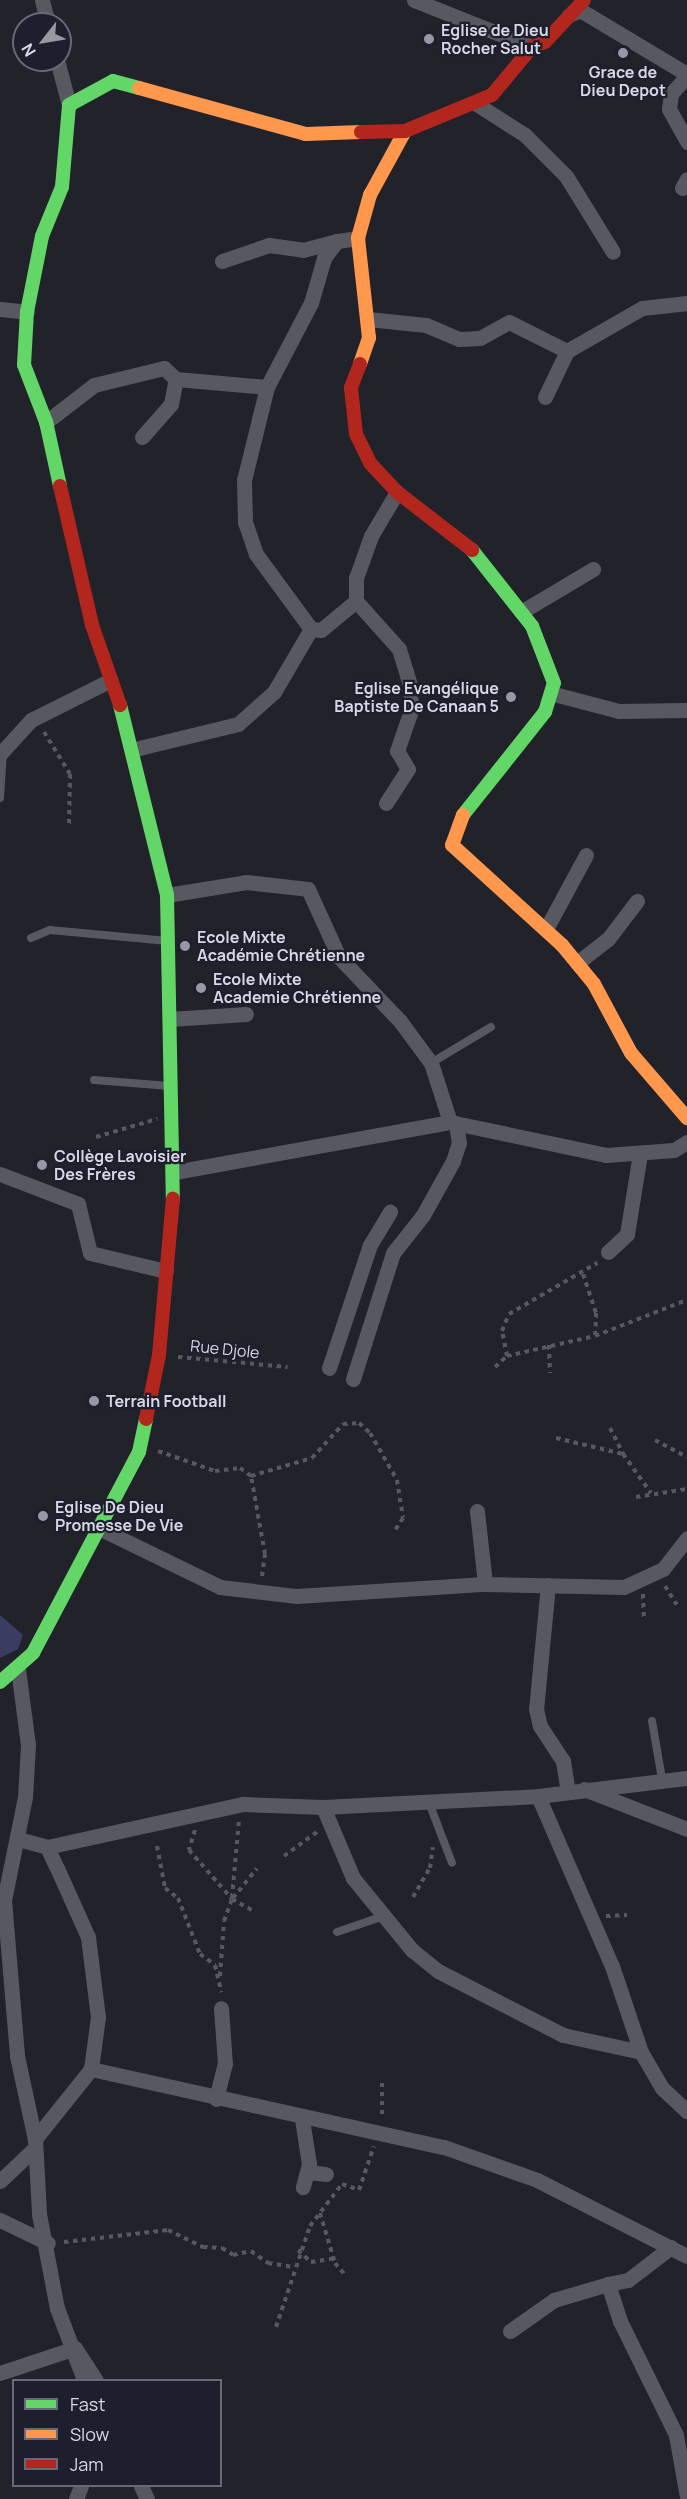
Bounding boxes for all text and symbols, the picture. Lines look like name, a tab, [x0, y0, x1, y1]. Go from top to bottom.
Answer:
north arrow	[12, 12, 72, 72]
place label: Eglise de Dieu Rocher Salut	[441, 20, 549, 58]
marker: Eglise de Dieu Rocher Salut	[422, 32, 436, 46]
text: N	[16, 40, 41, 61]
marker: Grace de Dieu Depot	[616, 46, 630, 60]
place label: Grace de Dieu Depot	[580, 62, 666, 100]
place label: Eglise Evangélique Baptiste De Canaan 5	[334, 678, 499, 716]
marker: Eglise Evangélique Baptiste De Canaan 5	[504, 690, 518, 704]
place label: Ecole Mixte Académie Chrétienne	[197, 927, 365, 965]
marker: Ecole Mixte Académie Chrétienne	[178, 939, 192, 953]
place label: Ecole Mixte Academie Chrétienne	[213, 969, 381, 1007]
marker: Ecole Mixte Academie Chrétienne	[194, 981, 208, 995]
place label: Collège Lavoisier Des Frères	[54, 1146, 187, 1184]
marker: Collège Lavoisier Des Frères	[35, 1158, 49, 1172]
street label: Rue Djole	[189, 1336, 261, 1362]
place label: Terrain Football	[106, 1391, 226, 1411]
marker: Terrain Football	[87, 1394, 101, 1408]
place label: Eglise De Dieu Promesse De Vie	[55, 1497, 183, 1535]
marker: Eglise De Dieu Promesse De Vie	[36, 1509, 50, 1523]
legend	[12, 2379, 222, 2487]
text: Fast	[70, 2392, 105, 2416]
text: Slow	[70, 2422, 109, 2446]
text: Jam	[70, 2452, 104, 2476]

